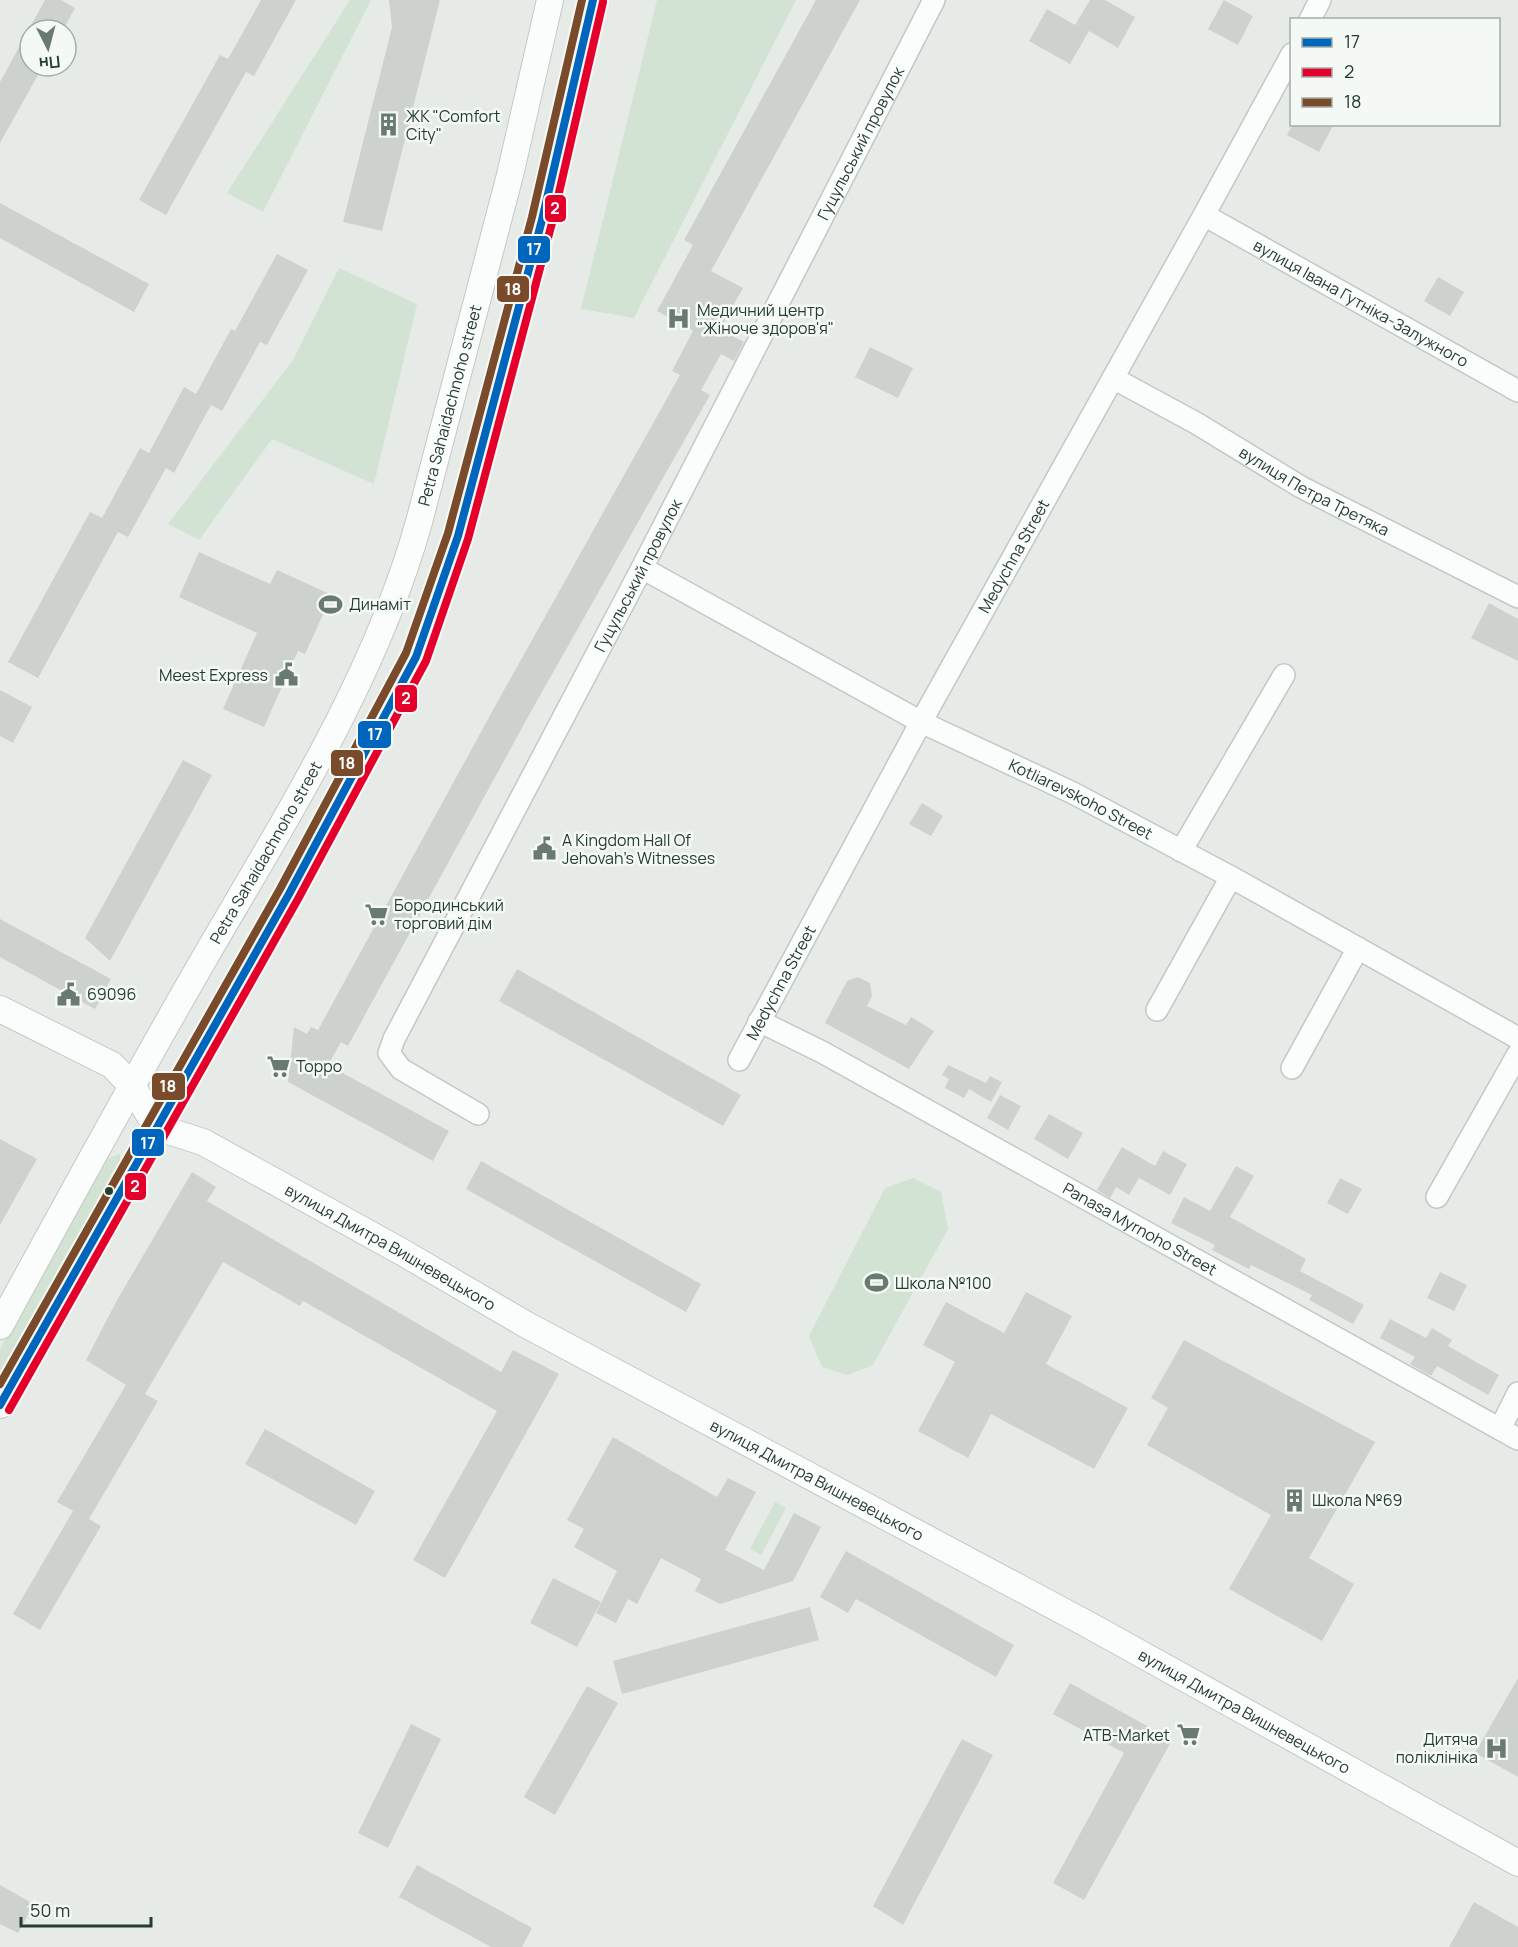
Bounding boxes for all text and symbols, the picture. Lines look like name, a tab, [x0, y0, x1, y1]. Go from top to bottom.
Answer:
north arrow	[18, 18, 78, 78]
legend	[1290, 18, 1500, 126]
text: 17	[1344, 29, 1360, 53]
text: Пн	[38, 51, 61, 75]
text: 2	[1344, 59, 1354, 83]
street label: Гуцульський провулок	[812, 62, 909, 224]
text: 18	[1344, 89, 1361, 113]
place label: ЖК "Comfort City"	[406, 105, 500, 145]
building icon: ЖК "Comfort City"	[375, 112, 401, 138]
line badge: 2	[544, 194, 567, 223]
text: 2	[550, 197, 560, 219]
street label: вулиця Івана Гутніка-Залужного	[1249, 234, 1473, 372]
line badge: 17	[517, 235, 551, 264]
text: 17	[526, 238, 542, 260]
line badge: 18	[496, 275, 530, 303]
text: 18	[505, 278, 521, 300]
place label: Медичний центр "Жіноче здоров'я"	[697, 299, 834, 339]
street label: Petra Sahaidachnoho street	[413, 302, 487, 508]
hospital icon: Медичний центр "Жіноче здоров'я"	[666, 306, 692, 332]
street label: вулиця Петра Третяка	[1235, 441, 1393, 541]
street label: Гуцульський провулок	[589, 494, 687, 656]
street label: Medychna Street	[973, 495, 1054, 617]
sports icon: Динаміт	[318, 591, 344, 617]
place label: Динаміт	[349, 593, 411, 615]
public building icon: Meest Express	[273, 662, 299, 688]
place label: Meest Express	[159, 664, 268, 686]
line badge: 2	[394, 684, 418, 713]
text: 2	[401, 687, 411, 709]
line badge: 17	[357, 720, 392, 749]
text: 17	[367, 723, 383, 745]
line badge: 18	[330, 749, 364, 777]
text: 18	[339, 752, 355, 774]
street label: Kotliarevskoho Street	[1005, 754, 1157, 844]
street label: Petra Sahaidachnoho street	[204, 757, 327, 948]
place label: A Kingdom Hall Of Jehovah's Witnesses	[562, 829, 715, 869]
public building icon: A Kingdom Hall Of Jehovah's Witnesses	[531, 836, 557, 862]
place label: Бородинський торговий дім	[394, 894, 504, 934]
supermarket icon: Бородинський торговий дім	[363, 901, 389, 927]
street label: Medychna Street	[741, 921, 821, 1044]
public building icon: 69096	[56, 981, 82, 1007]
place label: 69096	[87, 983, 136, 1005]
supermarket icon: Торро	[265, 1053, 291, 1079]
place label: Торро	[296, 1055, 342, 1077]
line badge: 18	[151, 1072, 186, 1101]
text: 18	[160, 1075, 176, 1097]
line badge: 17	[131, 1128, 165, 1157]
text: 17	[140, 1132, 156, 1154]
line badge: 2	[124, 1172, 147, 1201]
text: 2	[130, 1175, 140, 1197]
street label: Panasa Myrnoho Street	[1059, 1177, 1221, 1280]
street label: вулиця Дмитра Вишневецького	[281, 1179, 500, 1316]
unlabelled marker	[103, 1185, 115, 1197]
sports icon: Школа №100	[864, 1270, 890, 1296]
place label: Школа №100	[895, 1272, 992, 1294]
street label: вулиця Дмитра Вишневецького	[706, 1414, 928, 1546]
building icon: Школа №69	[1281, 1487, 1307, 1513]
place label: Школа №69	[1312, 1489, 1402, 1511]
street label: вулиця Дмитра Вишневецького	[1135, 1644, 1354, 1779]
supermarket icon: ATB-Market	[1175, 1722, 1201, 1748]
place label: ATB-Market	[1083, 1724, 1170, 1746]
place label: Дитяча поліклініка	[1396, 1728, 1478, 1768]
hospital icon: Дитяча поліклініка	[1483, 1735, 1509, 1761]
scale bar	[21, 1890, 152, 1928]
text: 50 m	[30, 1898, 70, 1922]

